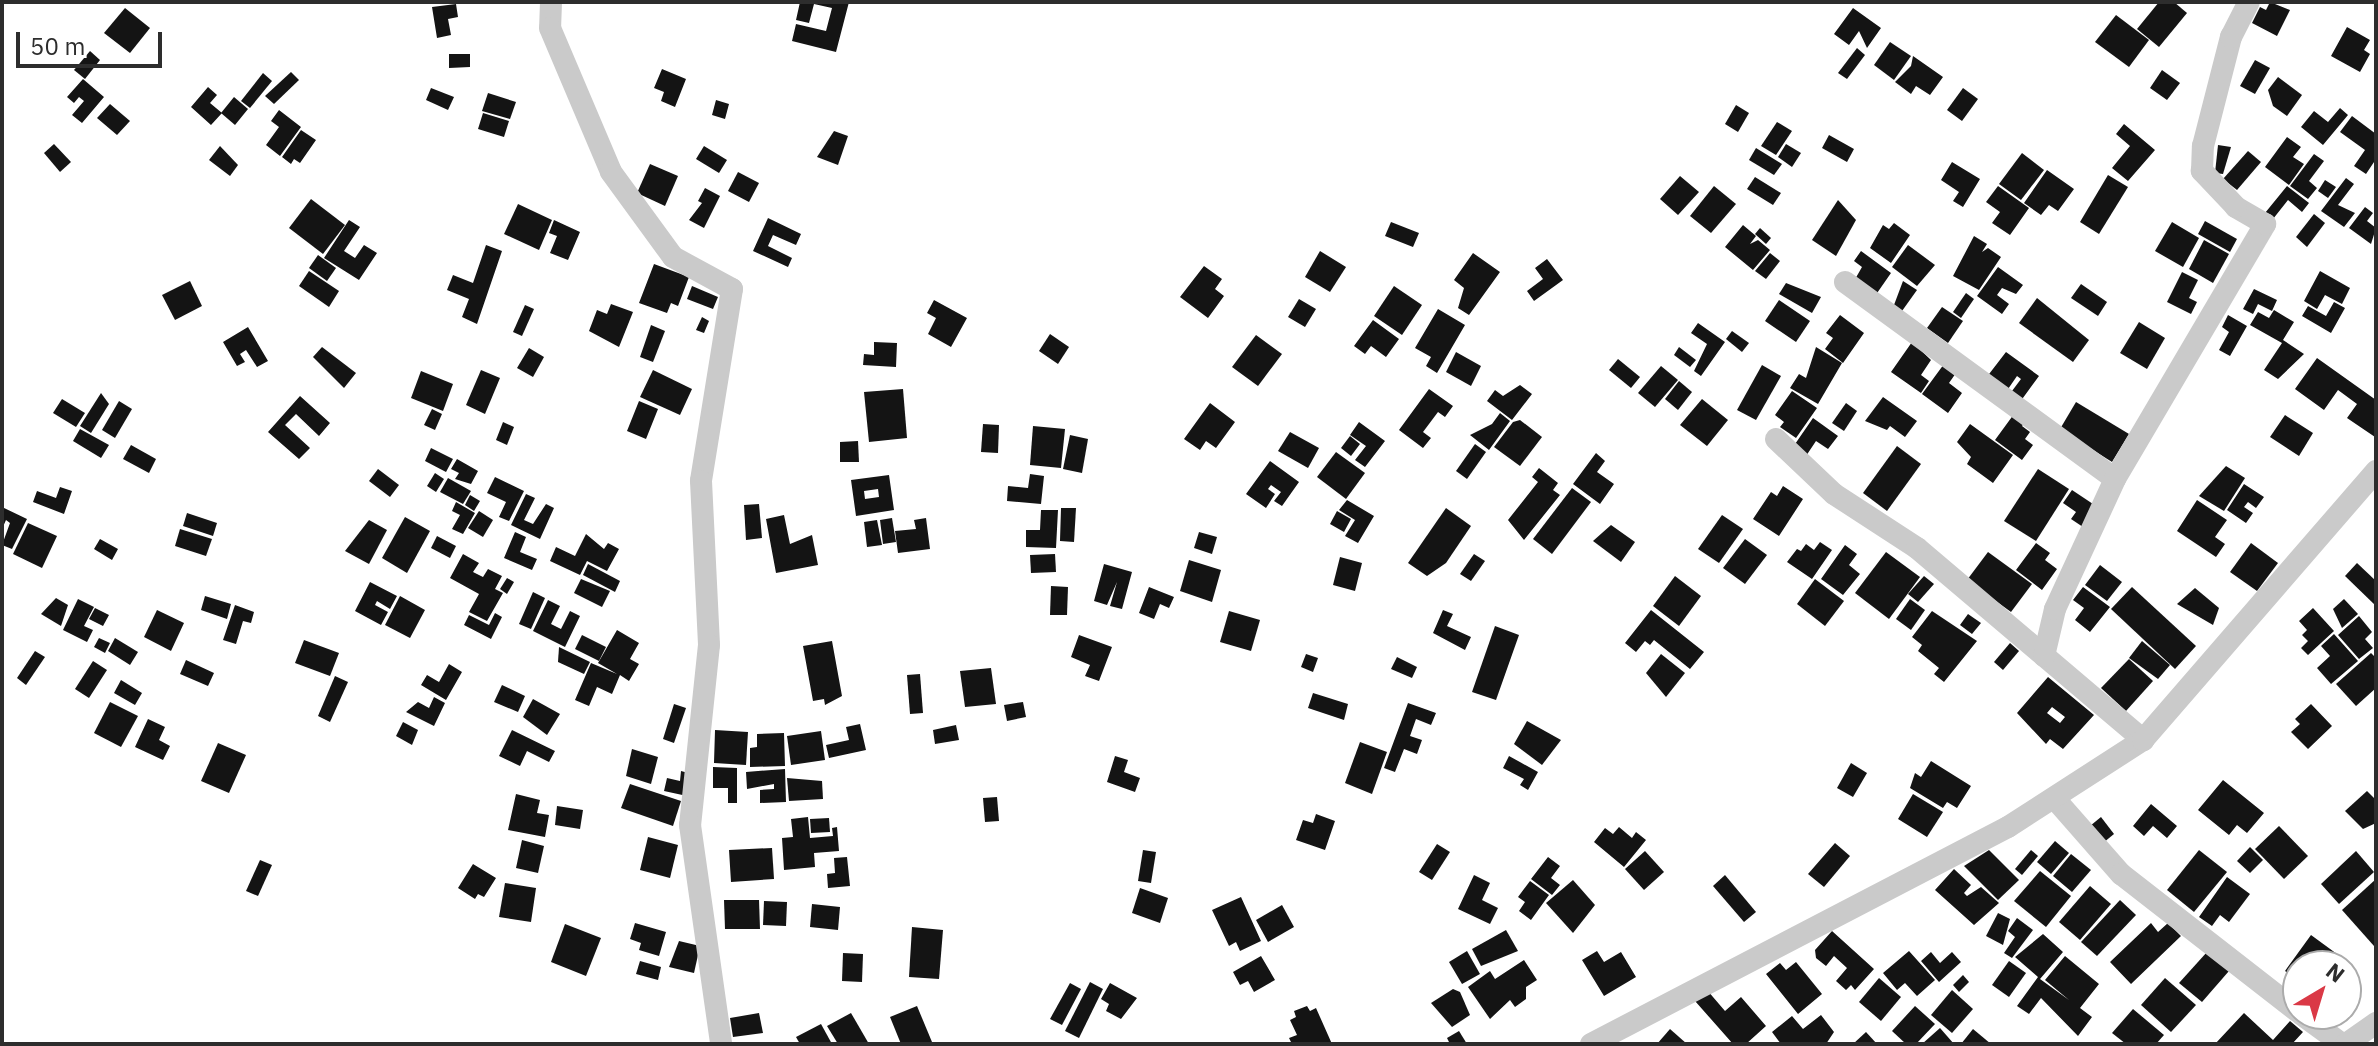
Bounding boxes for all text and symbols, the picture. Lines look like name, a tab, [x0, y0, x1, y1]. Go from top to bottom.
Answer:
scale bar	[20, 16, 166, 66]
text: 50 m	[30, 30, 85, 62]
north arrow	[2282, 950, 2362, 1030]
text: N	[2321, 956, 2351, 989]

